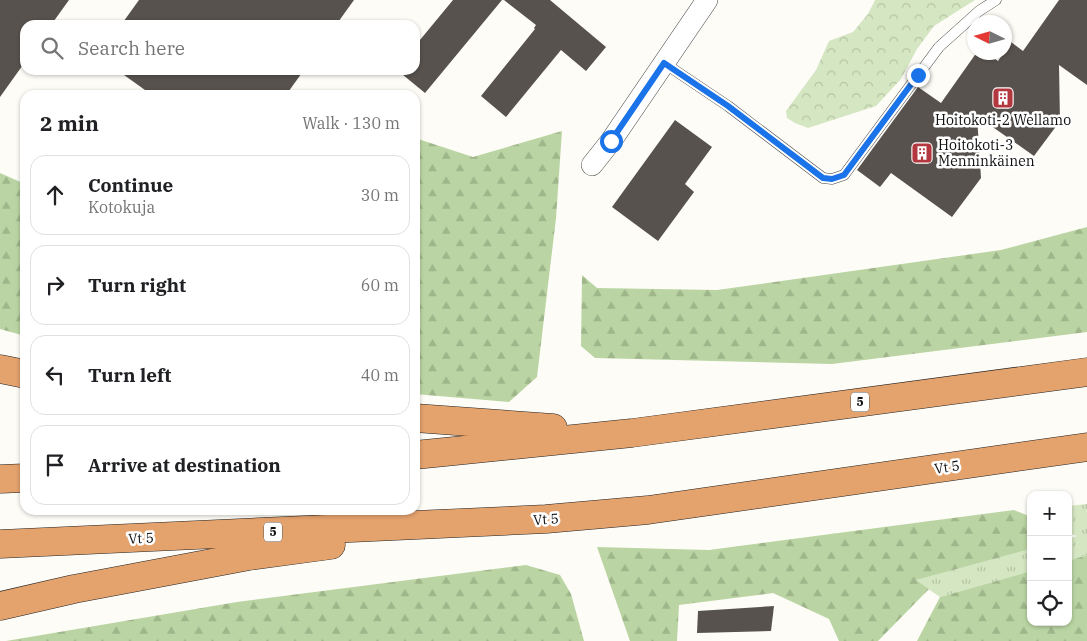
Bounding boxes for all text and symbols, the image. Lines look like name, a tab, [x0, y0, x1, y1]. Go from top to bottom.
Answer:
north arrow	[967, 15, 1012, 60]
search box	[20, 20, 420, 75]
icon: search	[38, 34, 66, 62]
text: Search here	[78, 36, 185, 60]
route end	[907, 64, 930, 87]
building icon: Hoitokoti-2 Wellamo	[991, 86, 1015, 110]
text: 2 min	[40, 109, 99, 137]
place label: Hoitokoti-2 Wellamo	[935, 111, 1071, 129]
text: Walk · 130 m	[302, 113, 400, 133]
route start	[600, 130, 623, 153]
place label: Hoitokoti-3 Menninkäinen	[938, 136, 1035, 170]
building icon: Hoitokoti-3 Menninkäinen	[910, 141, 934, 165]
text: Continue	[88, 173, 173, 197]
icon: ahead	[41, 181, 69, 209]
text: 30 m	[361, 185, 399, 205]
text: Kotokuja	[88, 197, 155, 217]
icon: right	[41, 271, 69, 299]
text: Turn right	[88, 273, 186, 297]
text: 60 m	[361, 275, 399, 295]
icon: left	[41, 361, 69, 389]
text: Turn left	[88, 363, 171, 387]
text: 40 m	[361, 365, 399, 385]
road number: 5	[851, 392, 869, 412]
icon: arrive	[41, 451, 69, 479]
text: Arrive at destination	[88, 453, 281, 477]
street label: Vt 5	[933, 456, 961, 478]
map controls	[1027, 491, 1072, 626]
button: +	[1027, 491, 1072, 536]
street label: Vt 5	[533, 509, 559, 529]
road number: 5	[264, 522, 282, 542]
street label: Vt 5	[128, 528, 154, 548]
button: −	[1027, 536, 1072, 581]
button: locate	[1027, 581, 1072, 626]

